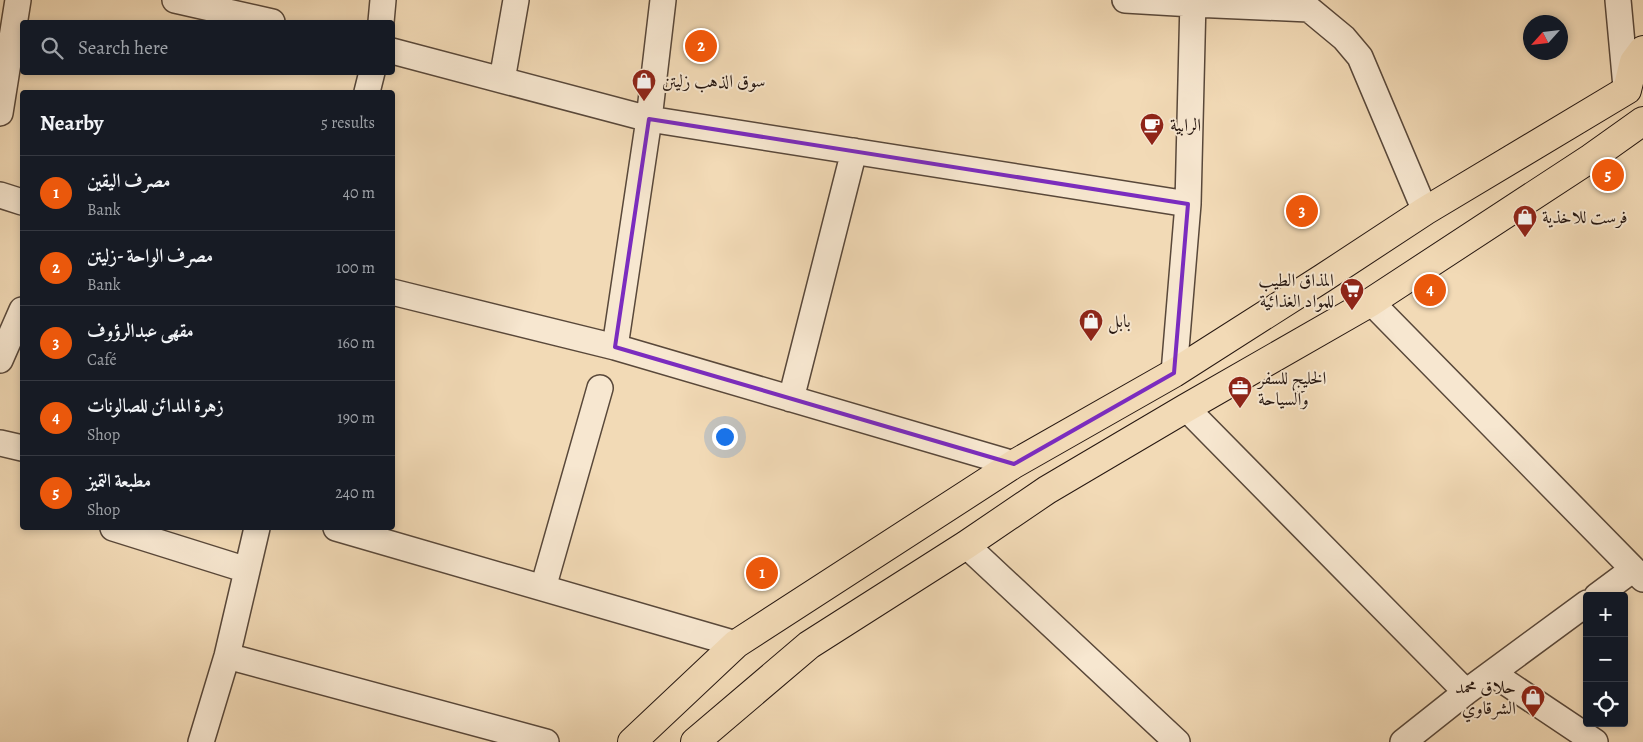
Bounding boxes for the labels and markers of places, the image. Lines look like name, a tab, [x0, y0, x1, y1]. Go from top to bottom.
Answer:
pin: 2	[685, 27, 717, 65]
shop icon: سوق الذهب زليتن	[631, 68, 657, 102]
place label: سوق الذهب زليتن	[662, 69, 766, 93]
cafe icon: الرابية	[1139, 112, 1165, 146]
place label: الرابية	[1170, 113, 1201, 137]
pin: 5	[1592, 156, 1624, 194]
pin: 3	[1286, 192, 1318, 230]
shop icon: فرست للاخذية	[1512, 204, 1538, 238]
place label: فرست للاخذية	[1542, 205, 1628, 229]
place label: المذاق الطيب للمواد الغذائية	[1258, 268, 1334, 313]
pin: 4	[1414, 271, 1446, 309]
supermarket icon: المذاق الطيب للمواد الغذائية	[1339, 277, 1365, 311]
shop icon: بابل	[1078, 308, 1104, 342]
place label: بابل	[1108, 309, 1131, 334]
place label: الخليج للسفر والسياحة	[1256, 366, 1326, 411]
office icon: الخليج للسفر والسياحة	[1227, 375, 1253, 409]
pin: 1	[746, 554, 778, 592]
place label: حلاق محمد الشرقاوي	[1455, 675, 1516, 723]
shop icon: حلاق محمد الشرقاوي	[1520, 684, 1546, 718]

